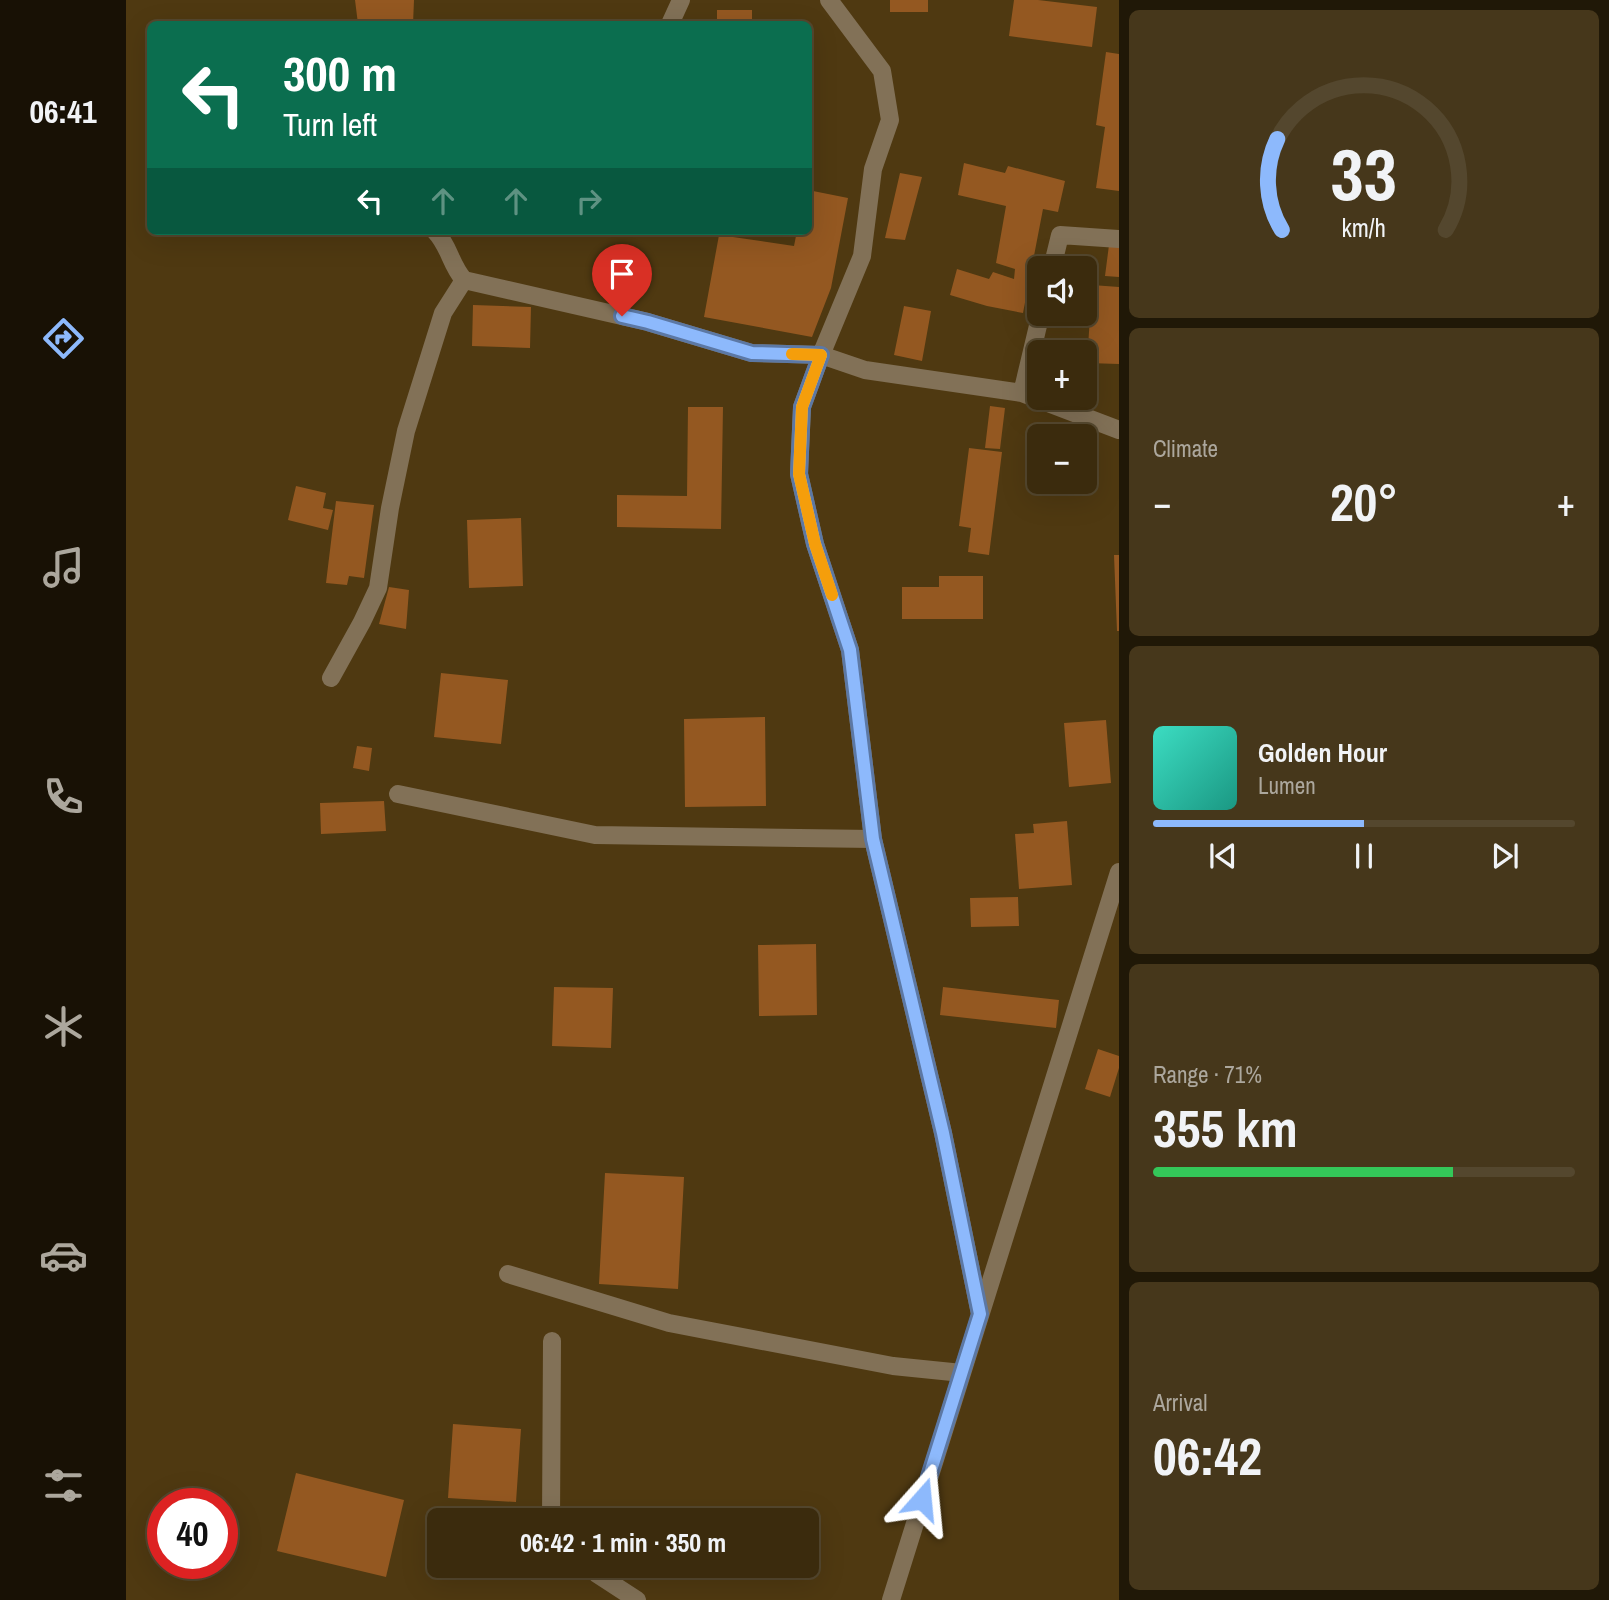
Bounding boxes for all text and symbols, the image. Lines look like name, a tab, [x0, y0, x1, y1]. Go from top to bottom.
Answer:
text: 300 m	[283, 40, 397, 106]
icon: left	[168, 49, 259, 140]
text: 06:41	[29, 90, 97, 133]
text: Turn left	[283, 103, 377, 146]
text: 33	[1331, 125, 1397, 223]
icon: left	[351, 182, 389, 220]
icon: ahead	[424, 182, 462, 220]
icon: ahead	[497, 182, 535, 220]
icon: right	[570, 182, 608, 220]
text: km/h	[1342, 211, 1386, 245]
pin	[592, 244, 652, 316]
icon: arrive	[603, 255, 641, 293]
map controls	[1027, 256, 1097, 494]
button: sound	[1027, 256, 1097, 326]
icon: directions	[39, 314, 88, 363]
button: +	[1027, 340, 1097, 410]
button: −	[1027, 424, 1097, 494]
text: Climate	[1153, 433, 1218, 464]
text: 20°	[1330, 467, 1398, 537]
text: −	[1153, 477, 1171, 528]
text: +	[1557, 477, 1575, 528]
icon: music	[39, 543, 88, 592]
text: Golden Hour	[1258, 735, 1387, 770]
text: Lumen	[1258, 770, 1316, 801]
icon: phone	[39, 772, 88, 821]
icon: previous	[1204, 837, 1242, 875]
icon: pause	[1345, 837, 1383, 875]
icon: next	[1486, 837, 1524, 875]
icon: climate	[39, 1002, 88, 1051]
text: Range · 71%	[1153, 1059, 1262, 1090]
text: 355 km	[1153, 1093, 1298, 1163]
icon: car	[39, 1231, 88, 1280]
text: Arrival	[1153, 1387, 1208, 1418]
text: 06:42	[1153, 1421, 1262, 1491]
icon: filters	[39, 1461, 88, 1510]
position arrow	[885, 1462, 959, 1536]
speed limit sign: 40	[147, 1488, 238, 1579]
text: 06:42 · 1 min · 350 m	[520, 1525, 726, 1560]

